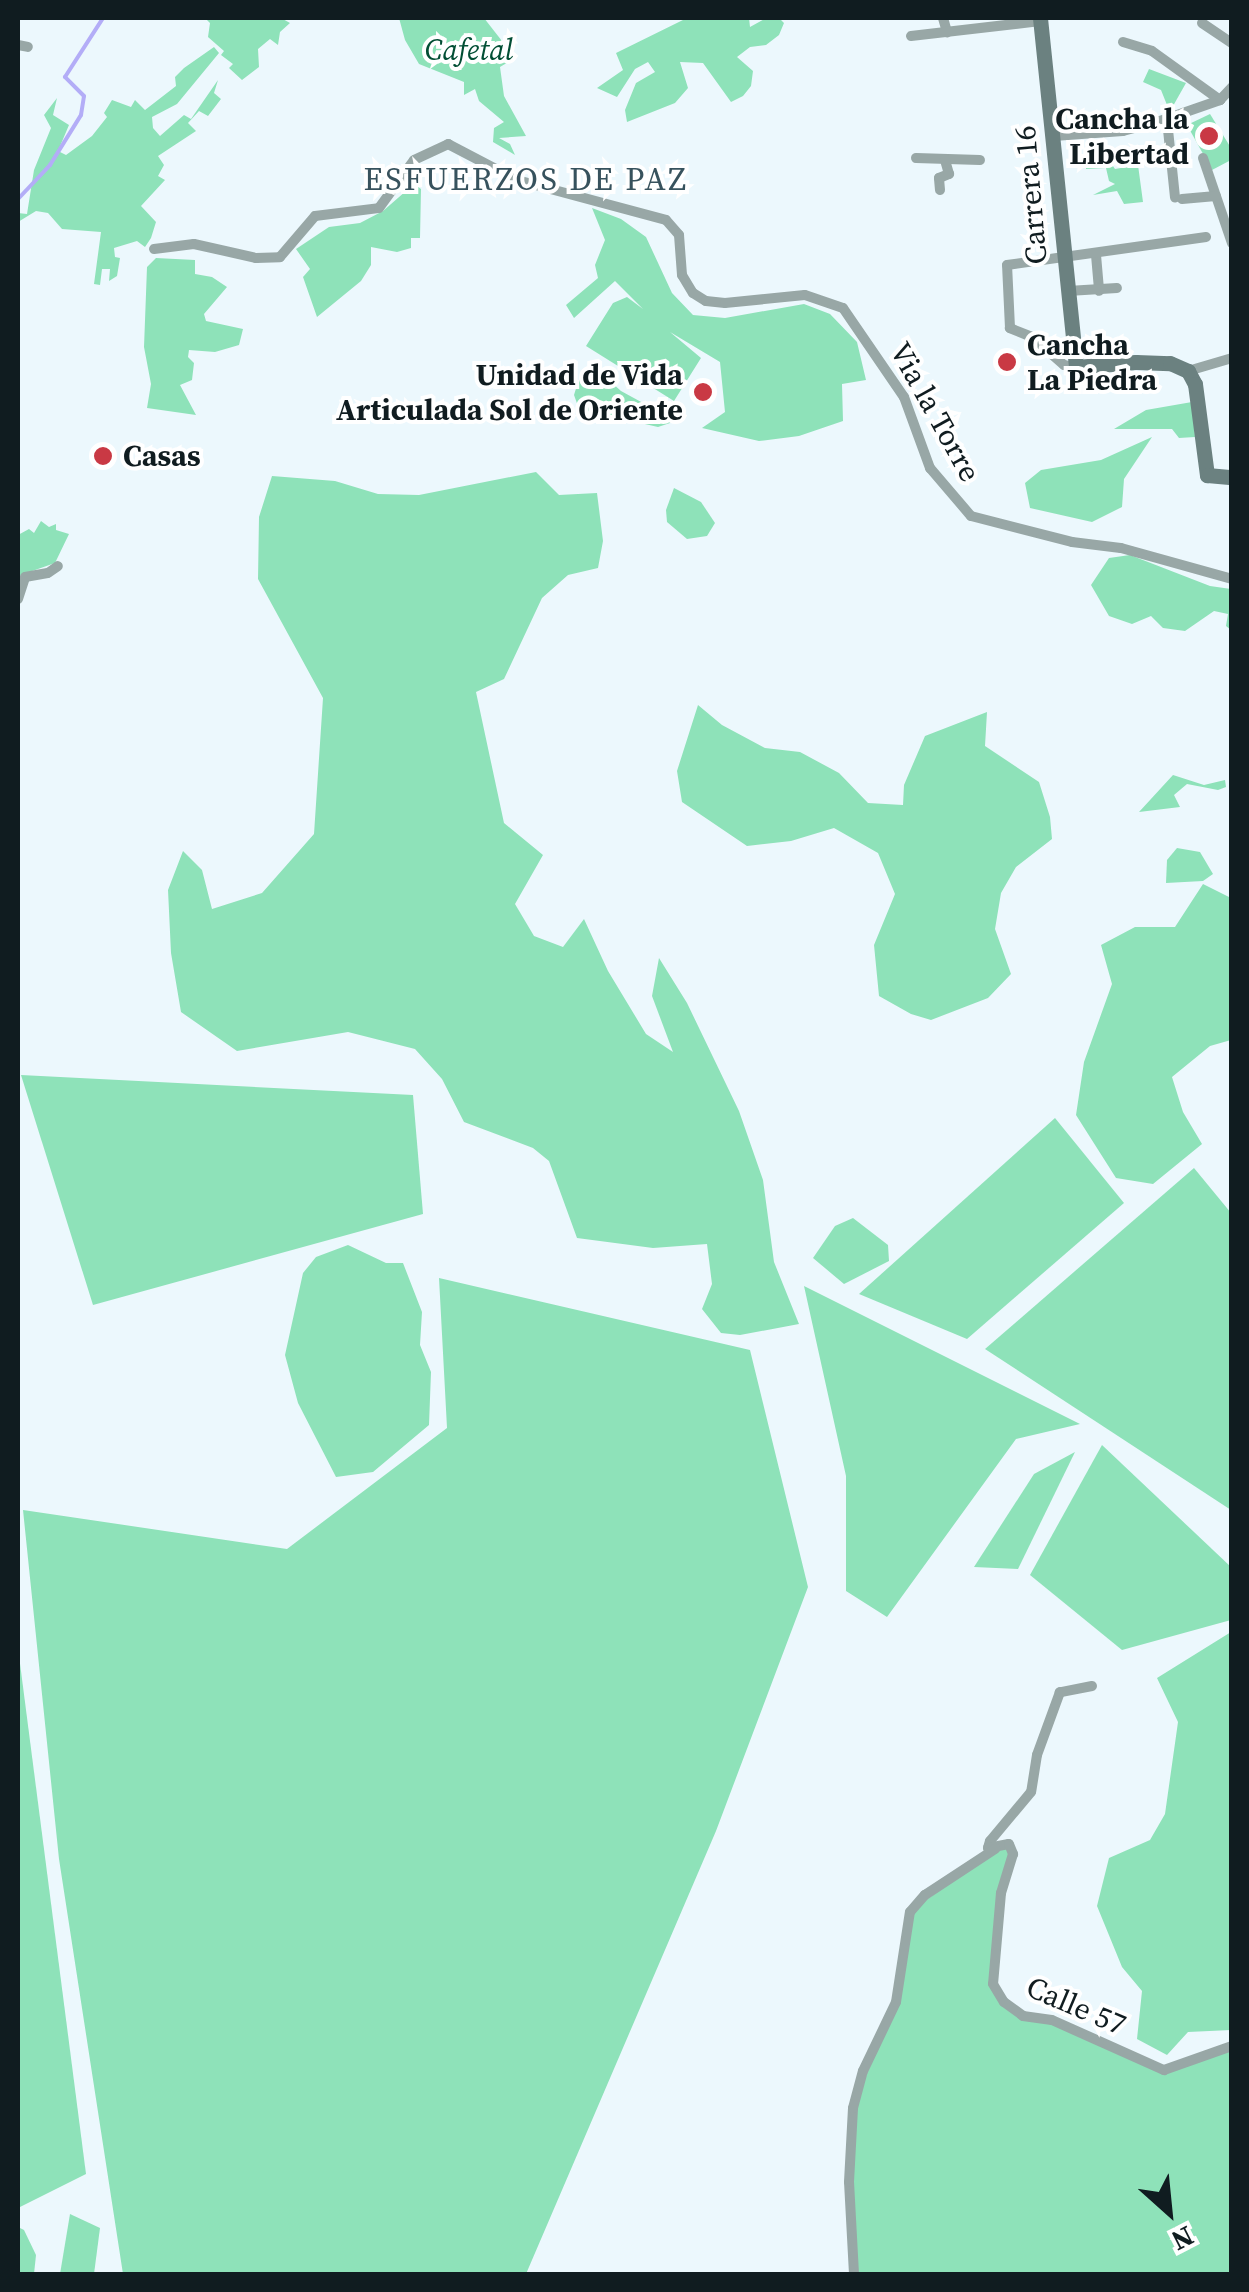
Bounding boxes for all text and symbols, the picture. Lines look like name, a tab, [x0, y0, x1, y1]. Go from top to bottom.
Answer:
park label: Cafetal	[425, 32, 513, 68]
place label: Cancha la Libertad	[1055, 101, 1189, 172]
street label: Carrera 16	[1007, 124, 1055, 266]
marker: Cancha la Libertad	[1198, 125, 1220, 147]
district label: ESFUERZOS DE PAZ	[364, 160, 688, 198]
place label: Cancha La Piedra	[1027, 327, 1157, 398]
street label: Via la Torre	[882, 336, 988, 488]
marker: Cancha La Piedra	[996, 351, 1018, 373]
place label: Unidad de Vida Articulada Sol de Oriente	[336, 357, 683, 428]
marker: Unidad de Vida Articulada Sol de Oriente	[692, 381, 714, 403]
place label: Casas	[123, 438, 201, 474]
marker: Casas	[92, 445, 114, 467]
street label: Calle 57	[1021, 1969, 1131, 2043]
north arrow	[1119, 2162, 1219, 2262]
text: N	[1165, 2217, 1200, 2260]

